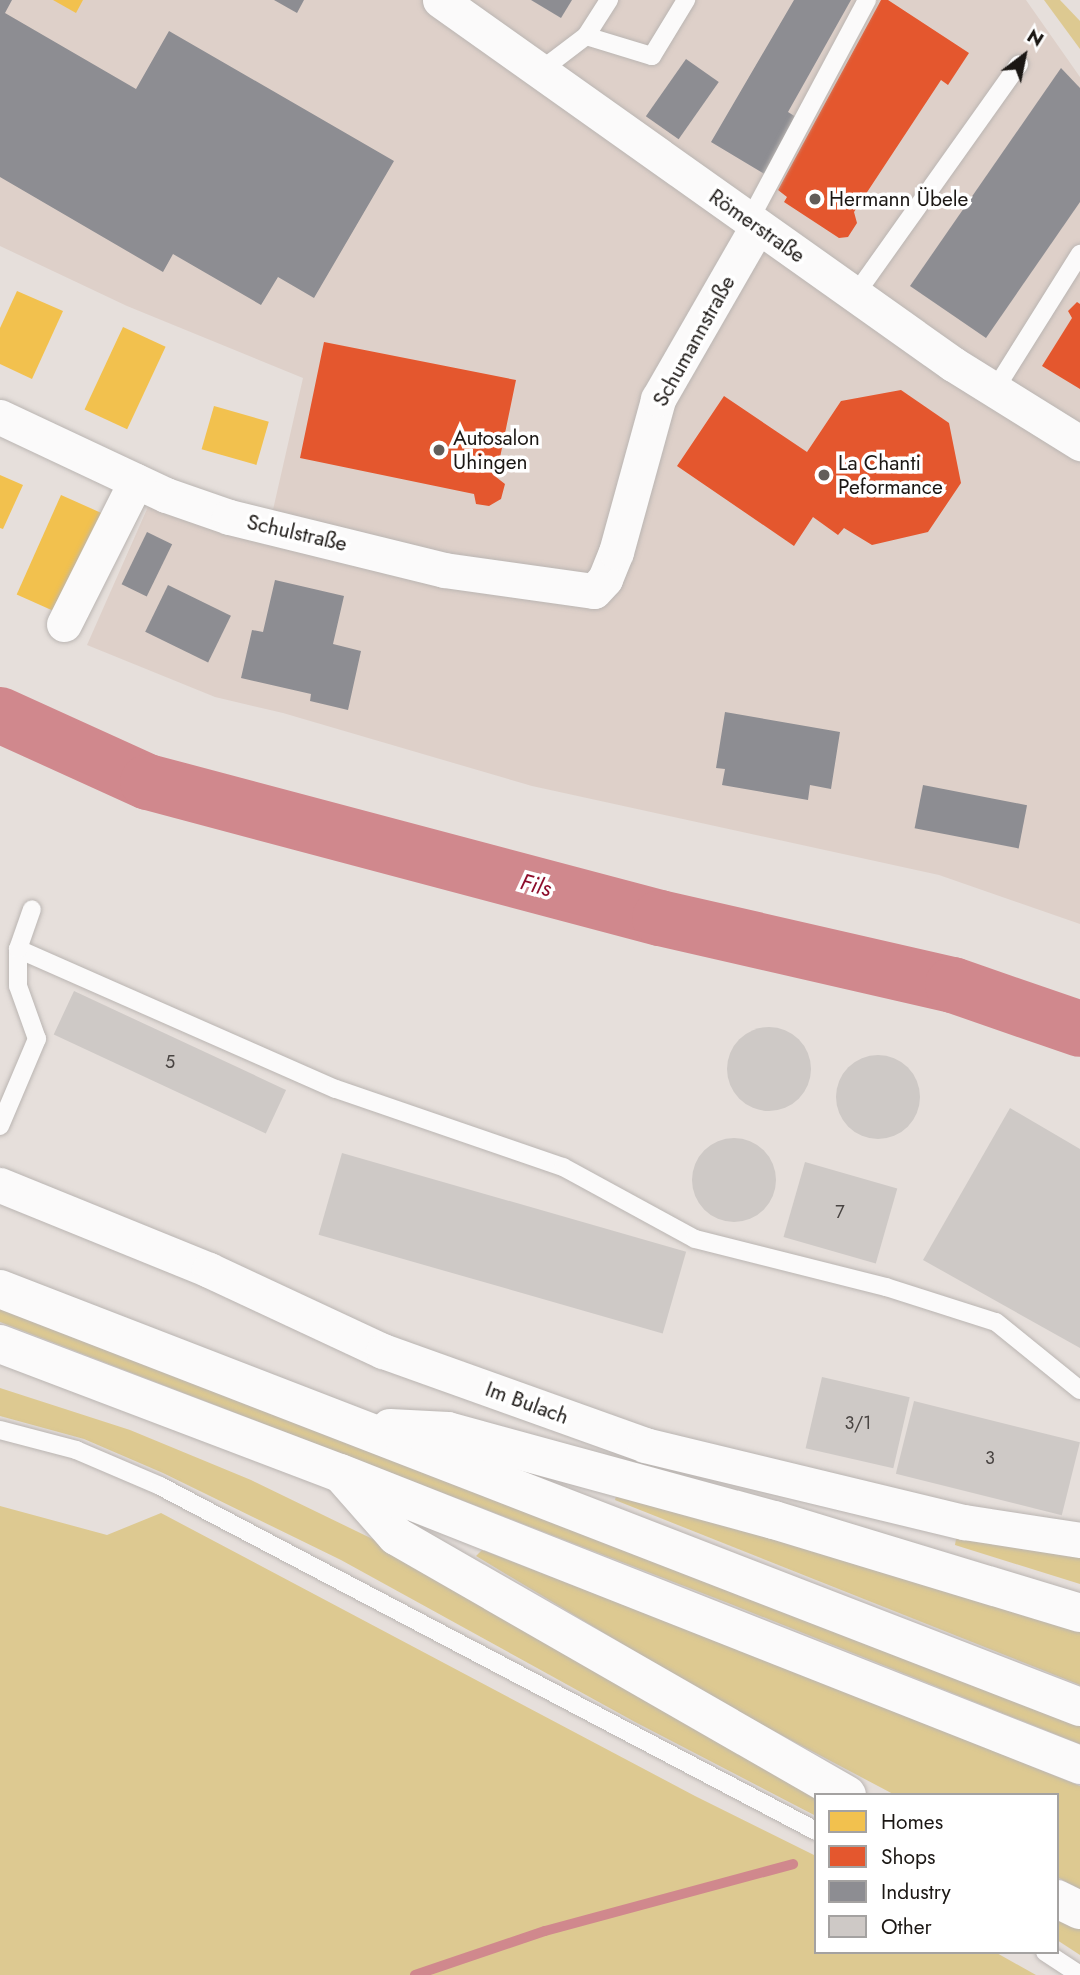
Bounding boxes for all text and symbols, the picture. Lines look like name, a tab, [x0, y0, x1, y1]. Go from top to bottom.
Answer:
north arrow	[989, 21, 1059, 91]
text: N	[1022, 22, 1049, 53]
street label: Römerstraße	[704, 184, 810, 268]
place label: Hermann Übele	[829, 186, 968, 212]
marker: Hermann Übele	[807, 191, 823, 207]
street label: Schumannstraße	[648, 271, 740, 411]
place label: Autosalon Uhingen	[453, 425, 540, 475]
marker: Autosalon Uhingen	[431, 442, 447, 458]
place label: La Chanti Peformance	[838, 450, 943, 500]
marker: La Chanti Peformance	[816, 467, 832, 483]
street label: Schulstraße	[245, 509, 349, 557]
water label: Fils	[517, 868, 555, 902]
house number: 5	[165, 1051, 175, 1073]
house number: 7	[835, 1201, 845, 1223]
street label: Im Bulach	[482, 1376, 572, 1430]
house number: 3/1	[845, 1412, 871, 1434]
house number: 3	[985, 1447, 995, 1469]
legend	[814, 1793, 1059, 1954]
text: Homes	[881, 1807, 943, 1837]
text: Shops	[881, 1842, 935, 1872]
text: Industry	[881, 1877, 951, 1907]
text: Other	[881, 1912, 932, 1942]

